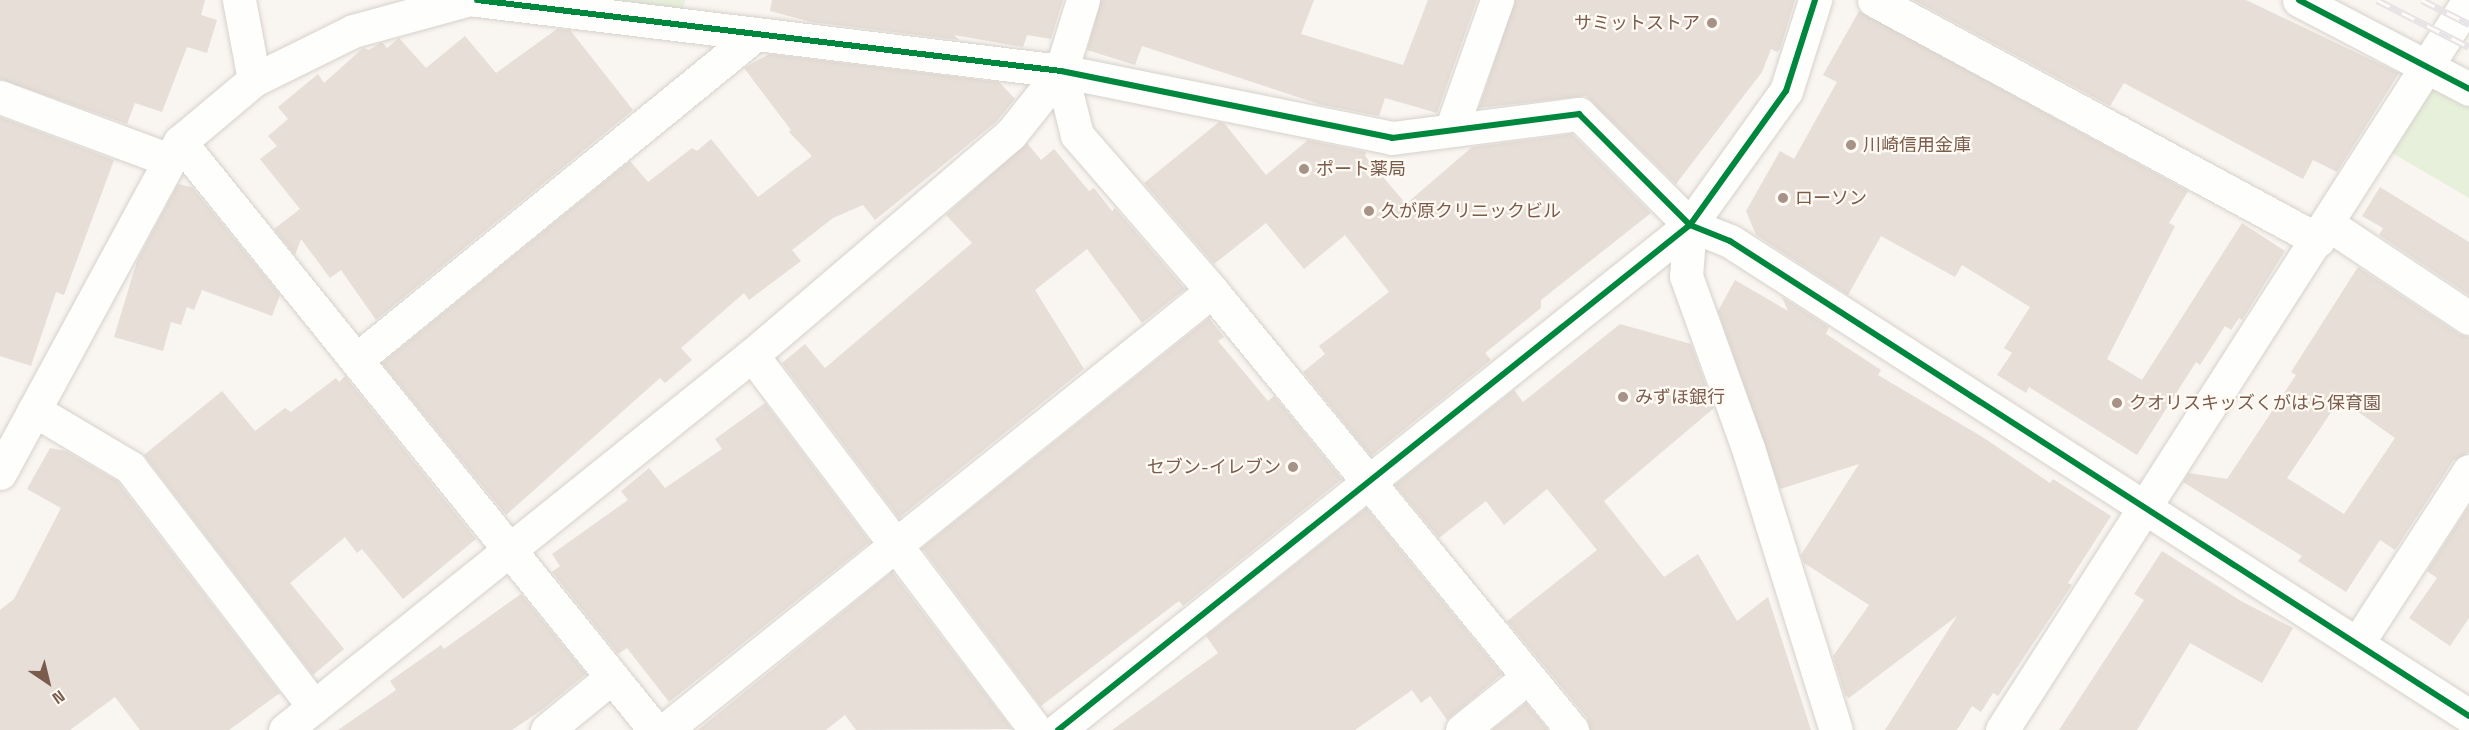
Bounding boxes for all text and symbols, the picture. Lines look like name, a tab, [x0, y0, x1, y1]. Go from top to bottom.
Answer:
place label: サミットストア	[1574, 12, 1700, 34]
marker: サミットストア	[1705, 16, 1719, 30]
place label: 川崎信用金庫	[1863, 134, 1971, 156]
marker: 川崎信用金庫	[1844, 138, 1858, 152]
place label: ポート薬局	[1316, 158, 1406, 180]
marker: ポート薬局	[1297, 162, 1311, 176]
place label: ローソン	[1795, 187, 1867, 209]
marker: ローソン	[1776, 191, 1790, 205]
place label: 久が原クリニックビル	[1381, 200, 1561, 222]
marker: 久が原クリニックビル	[1362, 204, 1376, 218]
place label: みずほ銀行	[1635, 386, 1725, 408]
marker: みずほ銀行	[1616, 390, 1630, 404]
place label: クオリスキッズくがはら保育園	[2129, 392, 2381, 414]
marker: クオリスキッズくがはら保育園	[2110, 396, 2124, 410]
place label: セブン-イレブン	[1147, 456, 1281, 478]
marker: セブン-イレブン	[1286, 460, 1300, 474]
north arrow	[18, 652, 78, 712]
text: N	[48, 685, 69, 709]

